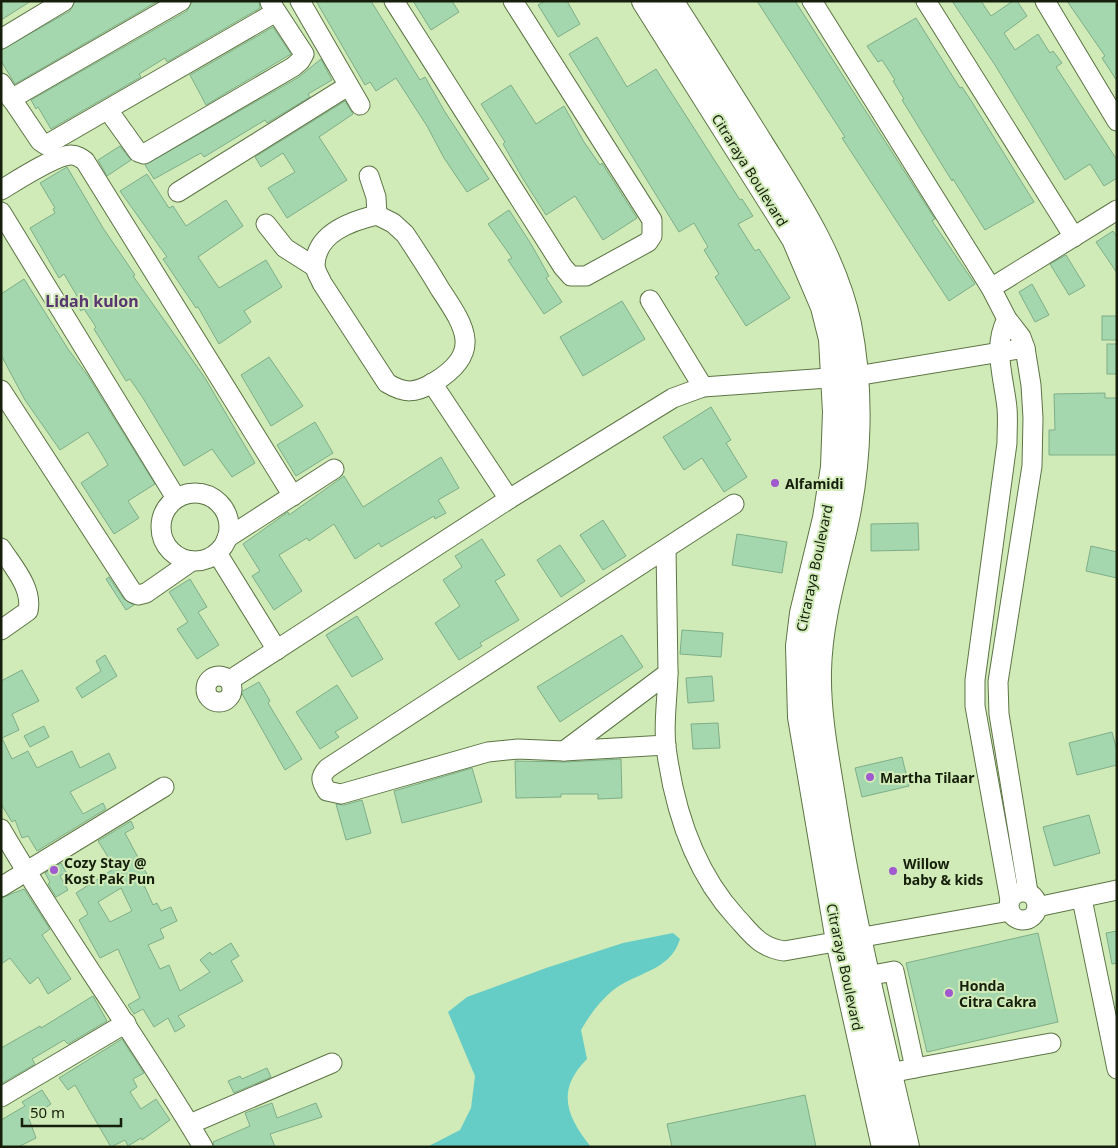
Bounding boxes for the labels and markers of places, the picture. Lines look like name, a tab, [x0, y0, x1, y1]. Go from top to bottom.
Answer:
place label: Alfamidi	[785, 474, 844, 493]
marker: Alfamidi	[769, 477, 781, 489]
place label: Martha Tilaar	[880, 768, 975, 787]
marker: Martha Tilaar	[864, 771, 876, 783]
place label: Cozy Stay @ Kost Pak Pun	[64, 853, 155, 888]
place label: Willow baby & kids	[903, 854, 983, 889]
marker: Cozy Stay @ Kost Pak Pun	[48, 864, 60, 876]
marker: Willow baby & kids	[887, 865, 899, 877]
place label: Honda Citra Cakra	[959, 976, 1037, 1011]
marker: Honda Citra Cakra	[943, 987, 955, 999]

